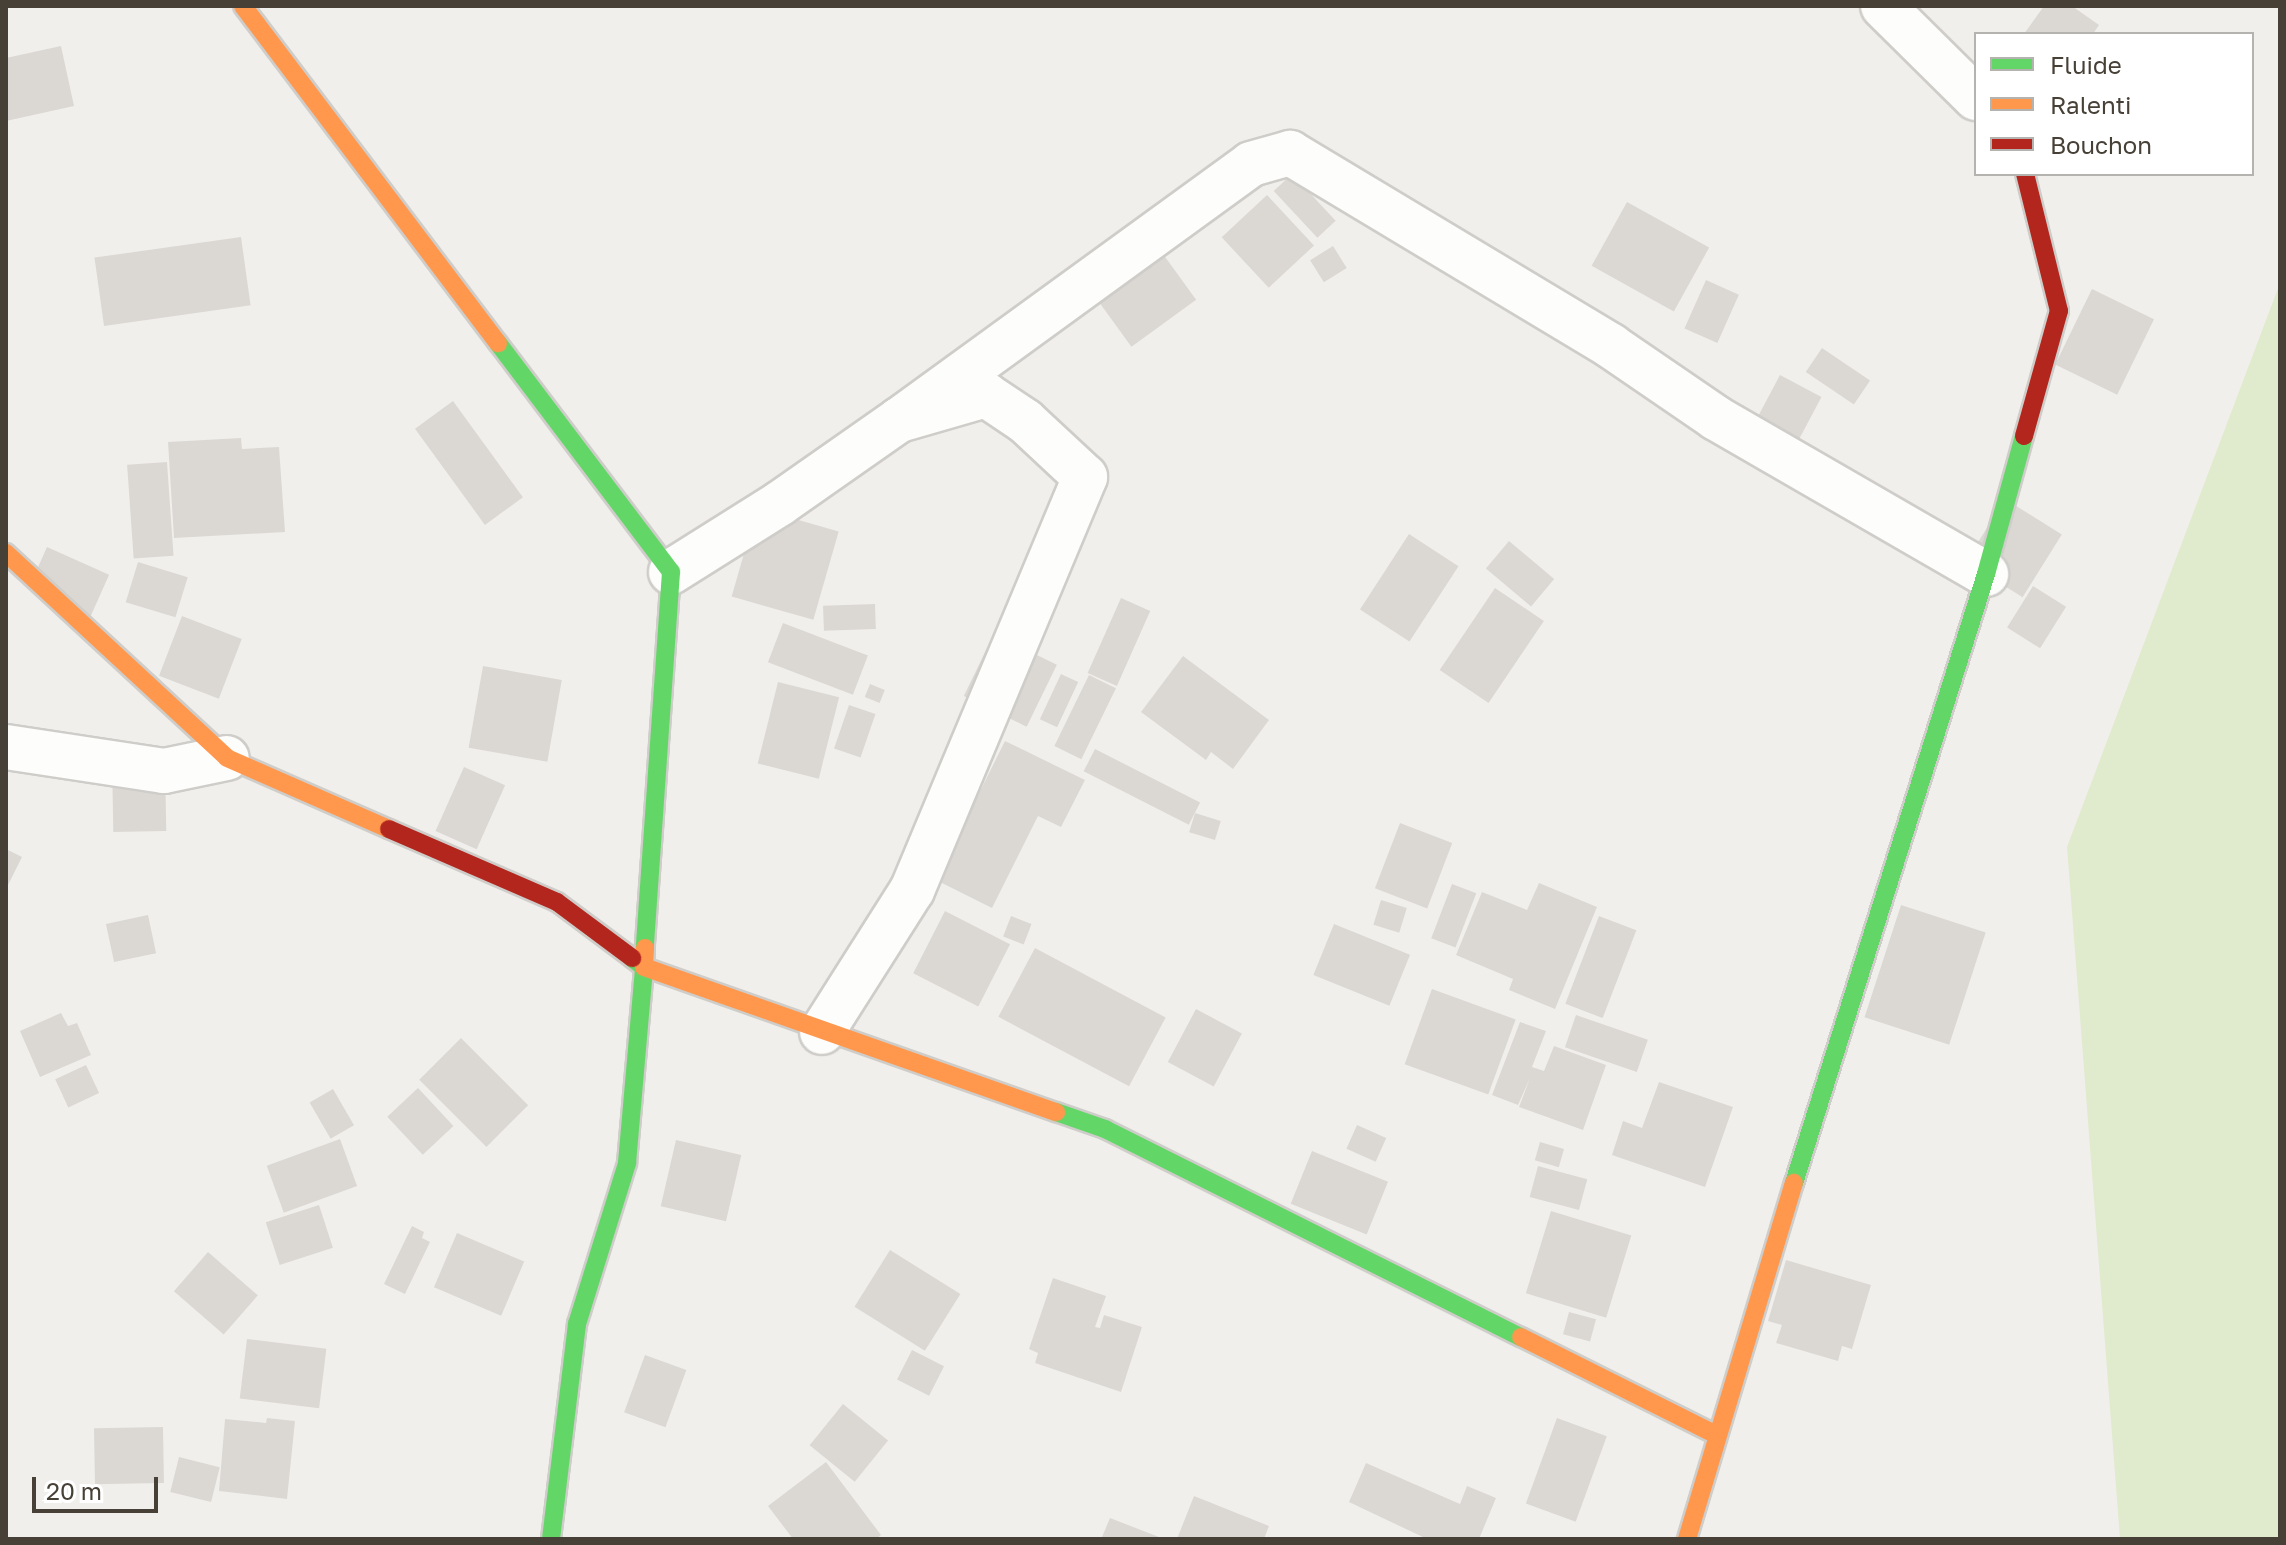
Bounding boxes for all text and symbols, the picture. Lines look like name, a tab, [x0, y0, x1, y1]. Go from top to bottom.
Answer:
legend	[1974, 32, 2254, 176]
text: Fluide	[2050, 50, 2122, 79]
text: Ralenti	[2050, 90, 2132, 119]
text: Bouchon	[2050, 130, 2152, 159]
scale bar	[36, 1461, 162, 1511]
text: 20 m	[46, 1476, 102, 1505]

